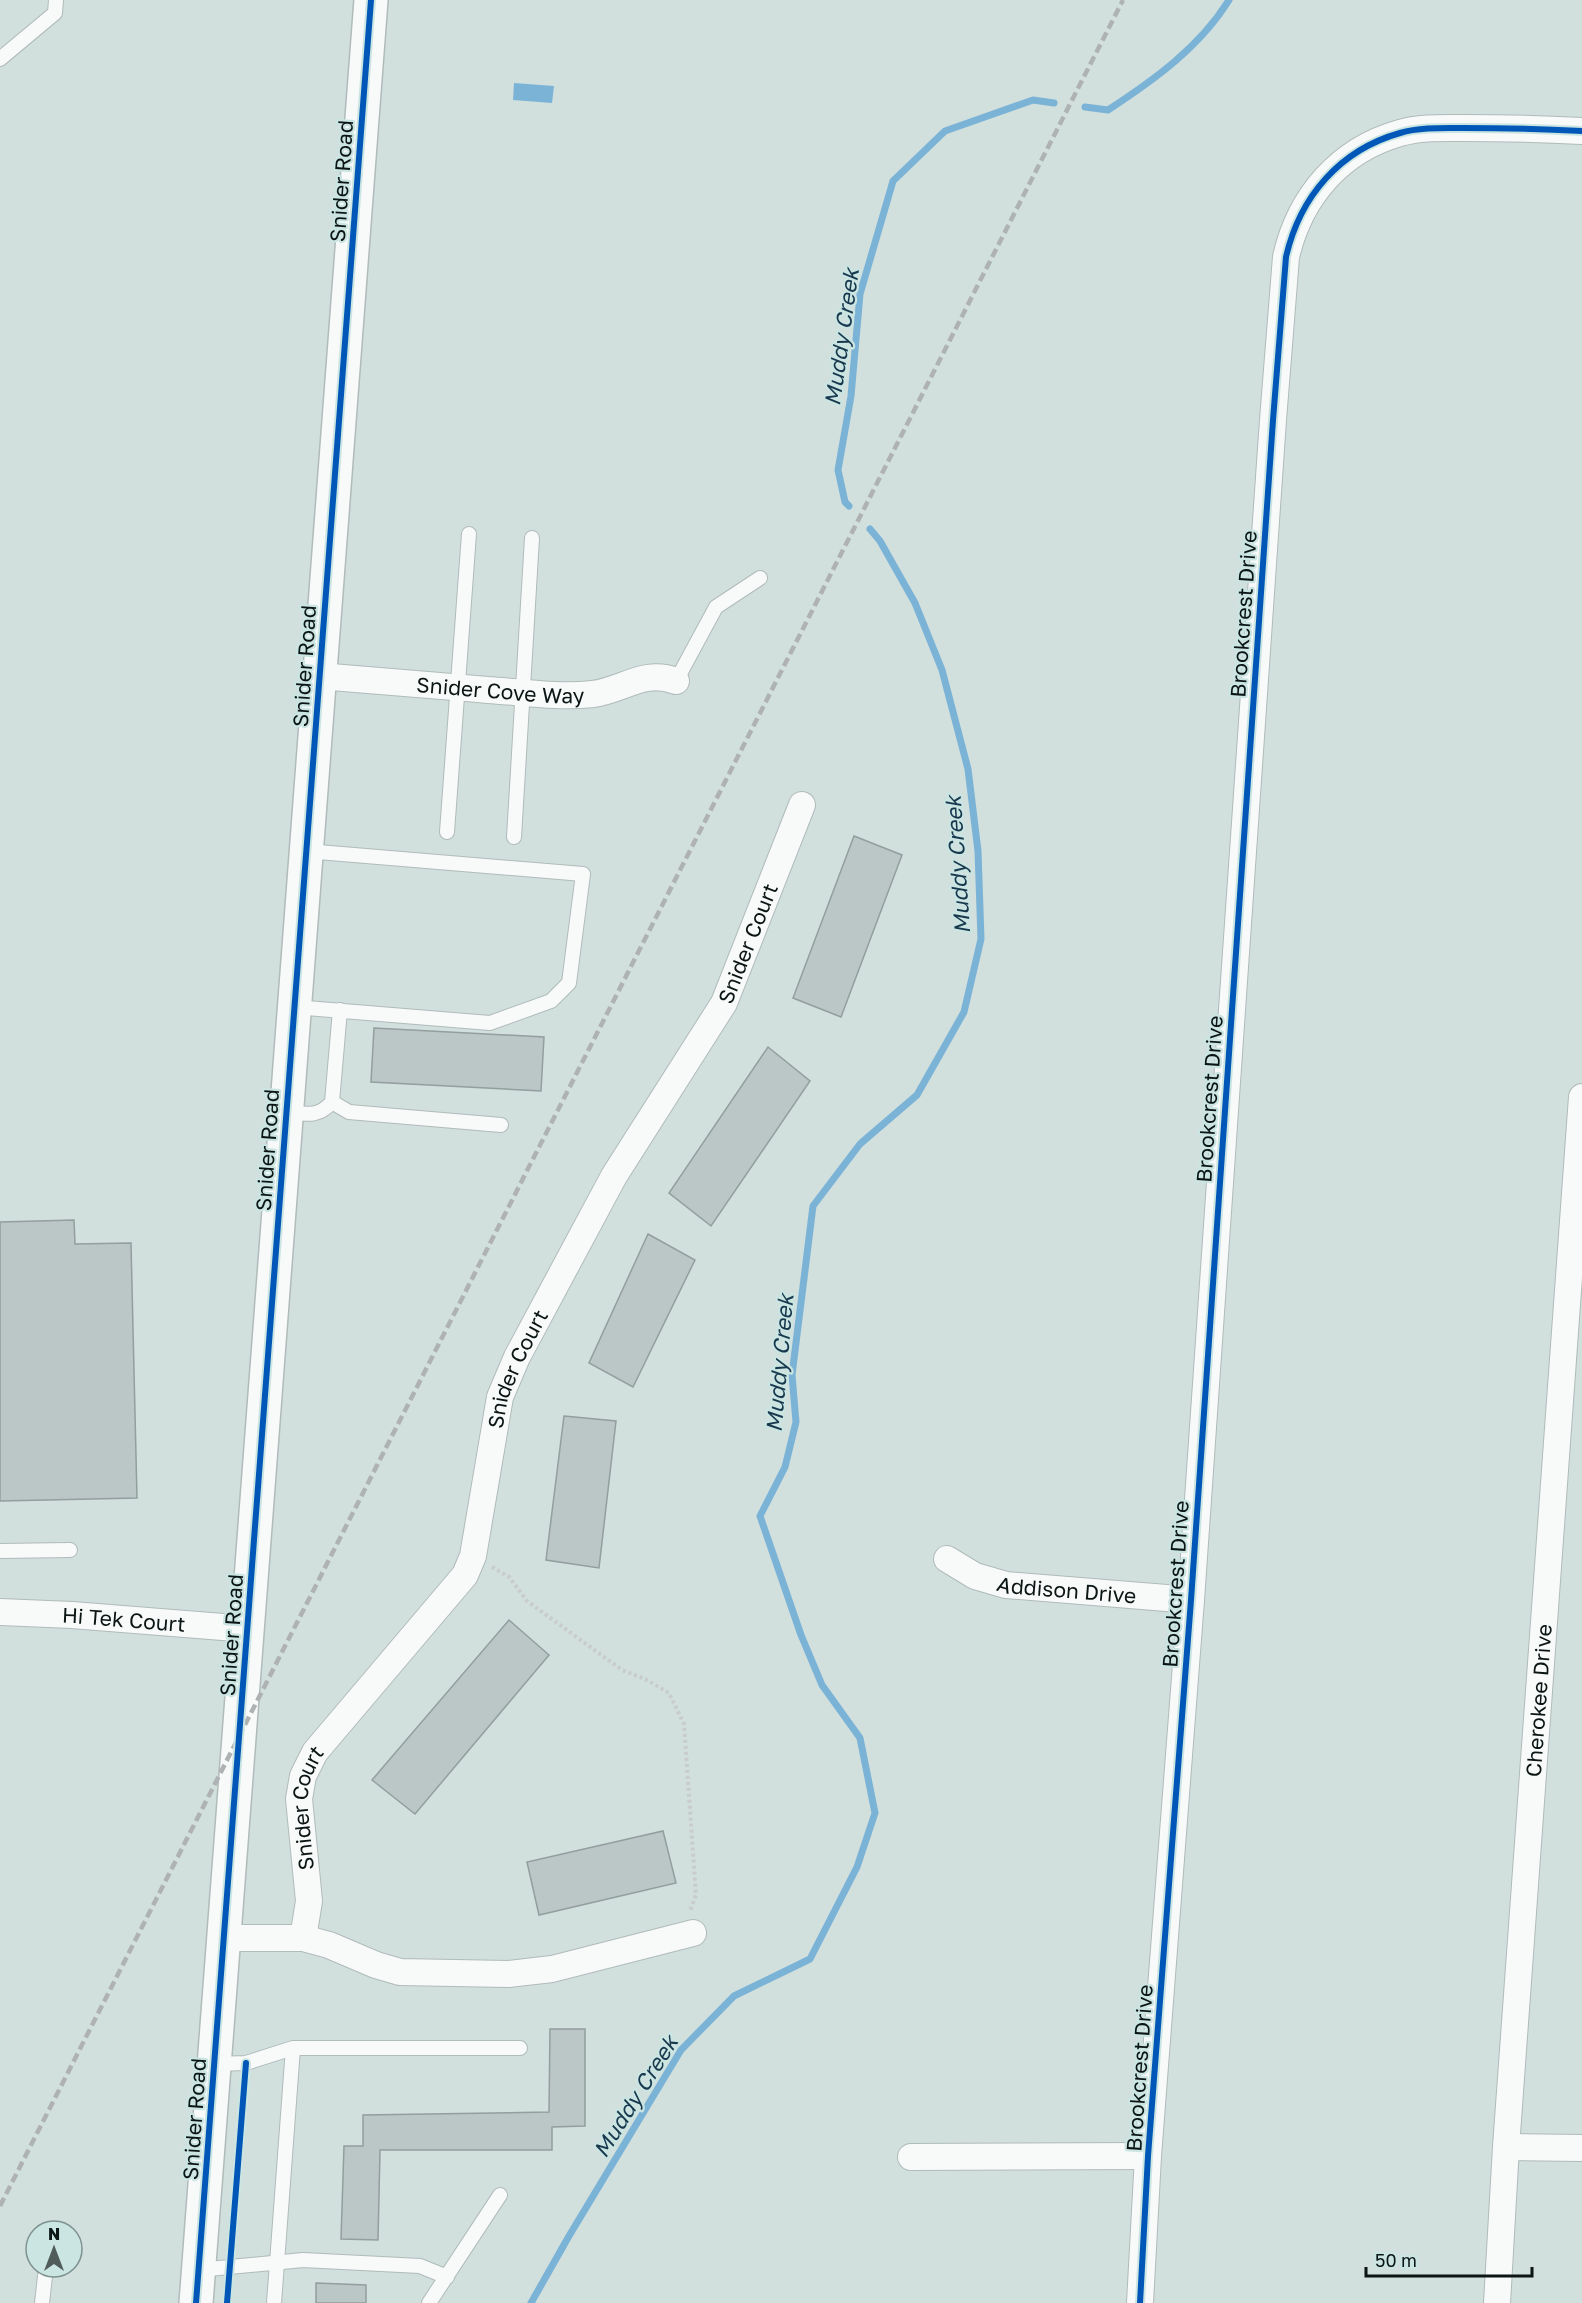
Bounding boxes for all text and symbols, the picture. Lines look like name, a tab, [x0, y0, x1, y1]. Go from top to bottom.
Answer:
street label: Snider Road	[324, 119, 358, 243]
water label: Muddy Creek	[818, 264, 864, 407]
street label: Brookcrest Drive	[1224, 530, 1262, 698]
street label: Snider Road	[287, 604, 321, 728]
street label: Snider Cove Way	[415, 671, 585, 708]
water label: Muddy Creek	[939, 792, 975, 935]
street label: Snider Court	[712, 879, 783, 1007]
street label: Brookcrest Drive	[1190, 1015, 1228, 1183]
street label: Snider Road	[250, 1088, 284, 1212]
water label: Muddy Creek	[760, 1290, 799, 1433]
street label: Snider Court	[482, 1305, 553, 1430]
street label: Brookcrest Drive	[1156, 1500, 1194, 1668]
street label: Addison Drive	[994, 1570, 1137, 1609]
street label: Snider Road	[214, 1573, 248, 1697]
street label: Hi Tek Court	[61, 1602, 187, 1637]
street label: Cherokee Drive	[1520, 1623, 1557, 1778]
street label: Snider Court	[286, 1739, 328, 1872]
street label: Brookcrest Drive	[1120, 1984, 1158, 2152]
water label: Muddy Creek	[587, 2028, 684, 2162]
street label: Snider Road	[177, 2057, 211, 2181]
north arrow	[24, 2219, 84, 2279]
text: N	[48, 2224, 60, 2244]
scale bar	[1366, 2240, 1532, 2278]
text: 50 m	[1375, 2249, 1417, 2271]

